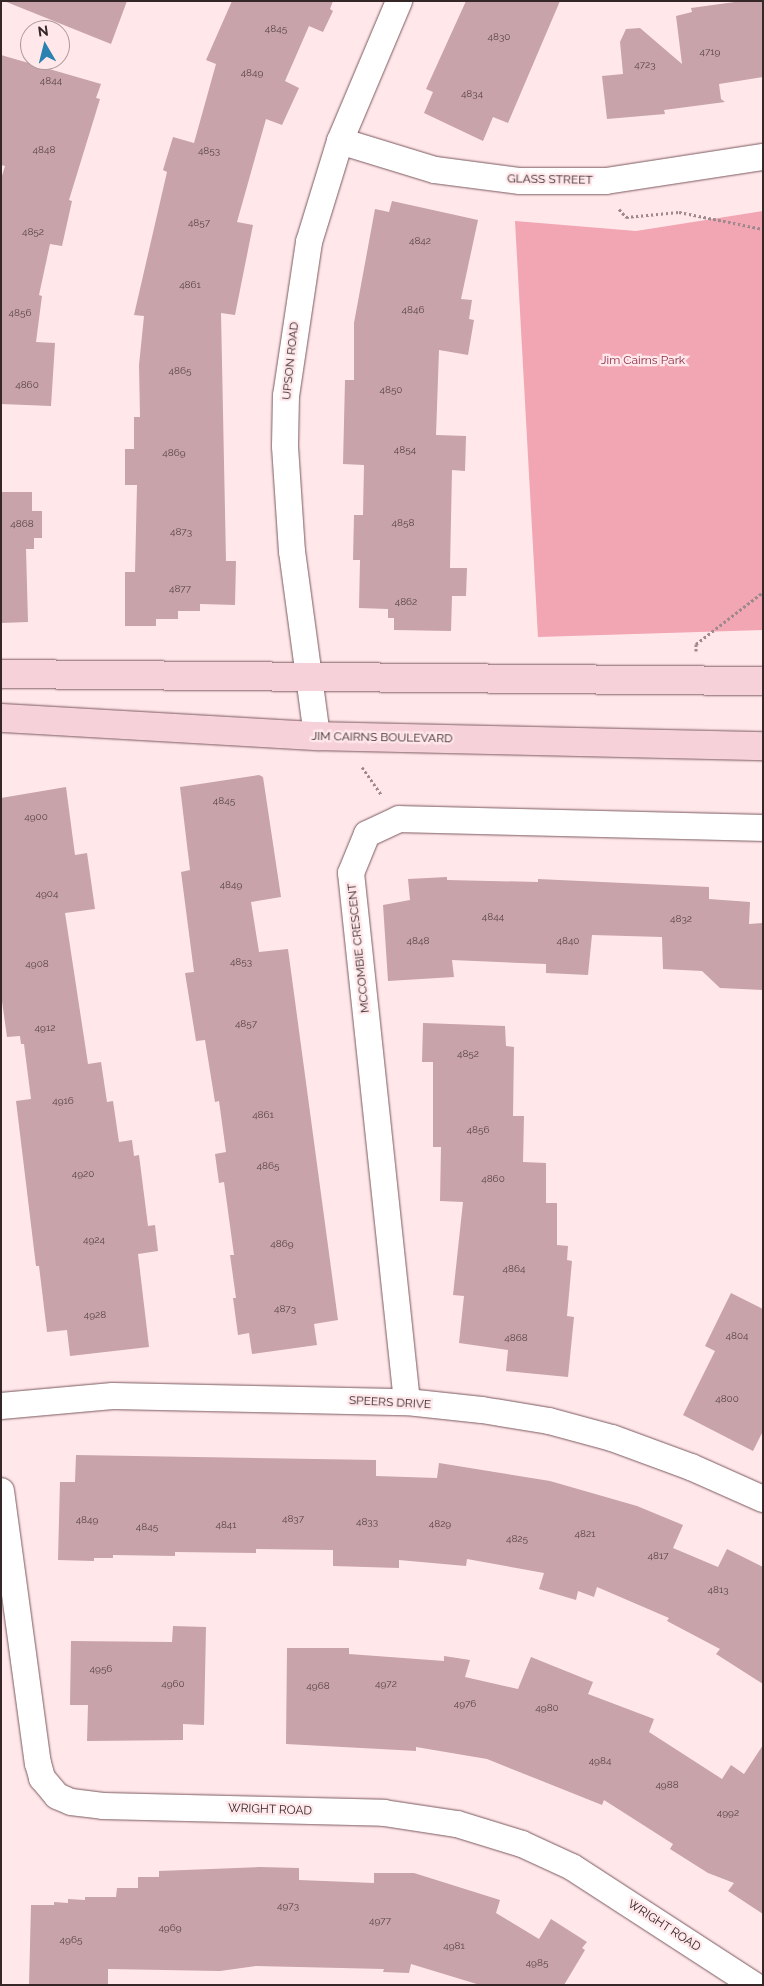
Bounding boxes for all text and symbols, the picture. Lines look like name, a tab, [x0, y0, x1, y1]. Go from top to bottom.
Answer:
north arrow	[20, 20, 70, 70]
text: N	[37, 22, 49, 40]
house number: 4845	[265, 23, 287, 35]
house number: 4830	[488, 31, 510, 43]
house number: 4719	[700, 46, 720, 58]
house number: 4723	[634, 59, 656, 71]
house number: 4849	[241, 67, 263, 79]
house number: 4844	[40, 75, 62, 87]
house number: 4834	[461, 88, 483, 100]
house number: 4848	[33, 144, 55, 156]
house number: 4853	[198, 145, 220, 157]
street label: GLASS STREET	[507, 172, 593, 188]
house number: 4857	[188, 217, 210, 229]
house number: 4852	[22, 226, 44, 238]
house number: 4842	[409, 235, 431, 247]
house number: 4861	[179, 279, 201, 291]
house number: 4846	[402, 304, 424, 316]
house number: 4856	[9, 307, 31, 319]
street label: UPSON ROAD	[280, 321, 302, 401]
park label: Jim Cairns Park	[601, 354, 685, 368]
house number: 4865	[169, 365, 191, 377]
house number: 4860	[15, 379, 39, 391]
house number: 4850	[380, 384, 402, 396]
house number: 4854	[394, 444, 416, 456]
house number: 4869	[162, 447, 186, 459]
house number: 4858	[392, 517, 414, 529]
house number: 4868	[10, 518, 34, 530]
house number: 4873	[170, 526, 192, 538]
house number: 4877	[169, 583, 191, 595]
house number: 4862	[395, 596, 417, 608]
street label: JIM CAIRNS BOULEVARD	[311, 730, 453, 746]
house number: 4845	[213, 795, 235, 807]
house number: 4900	[24, 811, 48, 823]
house number: 4849	[220, 879, 242, 891]
street label: MCCOMBIE CRESCENT	[345, 882, 373, 1014]
house number: 4904	[36, 888, 58, 900]
house number: 4844	[482, 911, 504, 923]
house number: 4832	[670, 913, 692, 925]
house number: 4848	[407, 935, 429, 947]
house number: 4840	[557, 935, 579, 947]
house number: 4853	[230, 956, 252, 968]
house number: 4908	[25, 958, 49, 970]
house number: 4857	[235, 1018, 257, 1030]
house number: 4912	[35, 1022, 55, 1034]
house number: 4852	[457, 1048, 479, 1060]
house number: 4916	[52, 1095, 74, 1107]
house number: 4861	[252, 1109, 274, 1121]
house number: 4856	[467, 1124, 489, 1136]
house number: 4865	[257, 1160, 279, 1172]
house number: 4920	[72, 1168, 94, 1180]
house number: 4860	[481, 1173, 505, 1185]
house number: 4924	[83, 1234, 105, 1246]
house number: 4869	[270, 1238, 294, 1250]
house number: 4864	[503, 1263, 525, 1275]
house number: 4873	[274, 1303, 296, 1315]
house number: 4928	[84, 1309, 106, 1321]
house number: 4804	[726, 1330, 748, 1342]
house number: 4868	[504, 1332, 528, 1344]
house number: 4800	[715, 1393, 739, 1405]
street label: SPEERS DRIVE	[348, 1394, 432, 1412]
house number: 4837	[282, 1513, 304, 1525]
house number: 4849	[76, 1514, 98, 1526]
house number: 4833	[356, 1516, 378, 1528]
house number: 4829	[429, 1518, 451, 1530]
house number: 4841	[215, 1519, 237, 1531]
house number: 4845	[136, 1521, 158, 1533]
house number: 4821	[575, 1528, 595, 1540]
house number: 4825	[506, 1533, 528, 1545]
house number: 4817	[648, 1550, 668, 1562]
house number: 4813	[707, 1584, 729, 1596]
house number: 4956	[90, 1663, 112, 1675]
house number: 4960	[161, 1678, 185, 1690]
house number: 4972	[375, 1678, 397, 1690]
house number: 4968	[306, 1680, 330, 1692]
house number: 4976	[454, 1698, 476, 1710]
house number: 4980	[535, 1702, 559, 1714]
house number: 4984	[589, 1755, 611, 1767]
house number: 4988	[655, 1779, 679, 1791]
street label: WRIGHT ROAD	[228, 1801, 312, 1819]
house number: 4992	[717, 1807, 739, 1819]
street label: WRIGHT ROAD	[625, 1897, 703, 1955]
house number: 4973	[277, 1900, 299, 1912]
house number: 4977	[369, 1915, 391, 1927]
house number: 4969	[158, 1922, 182, 1934]
house number: 4965	[60, 1934, 82, 1946]
house number: 4981	[443, 1940, 465, 1952]
house number: 4985	[526, 1957, 548, 1969]

